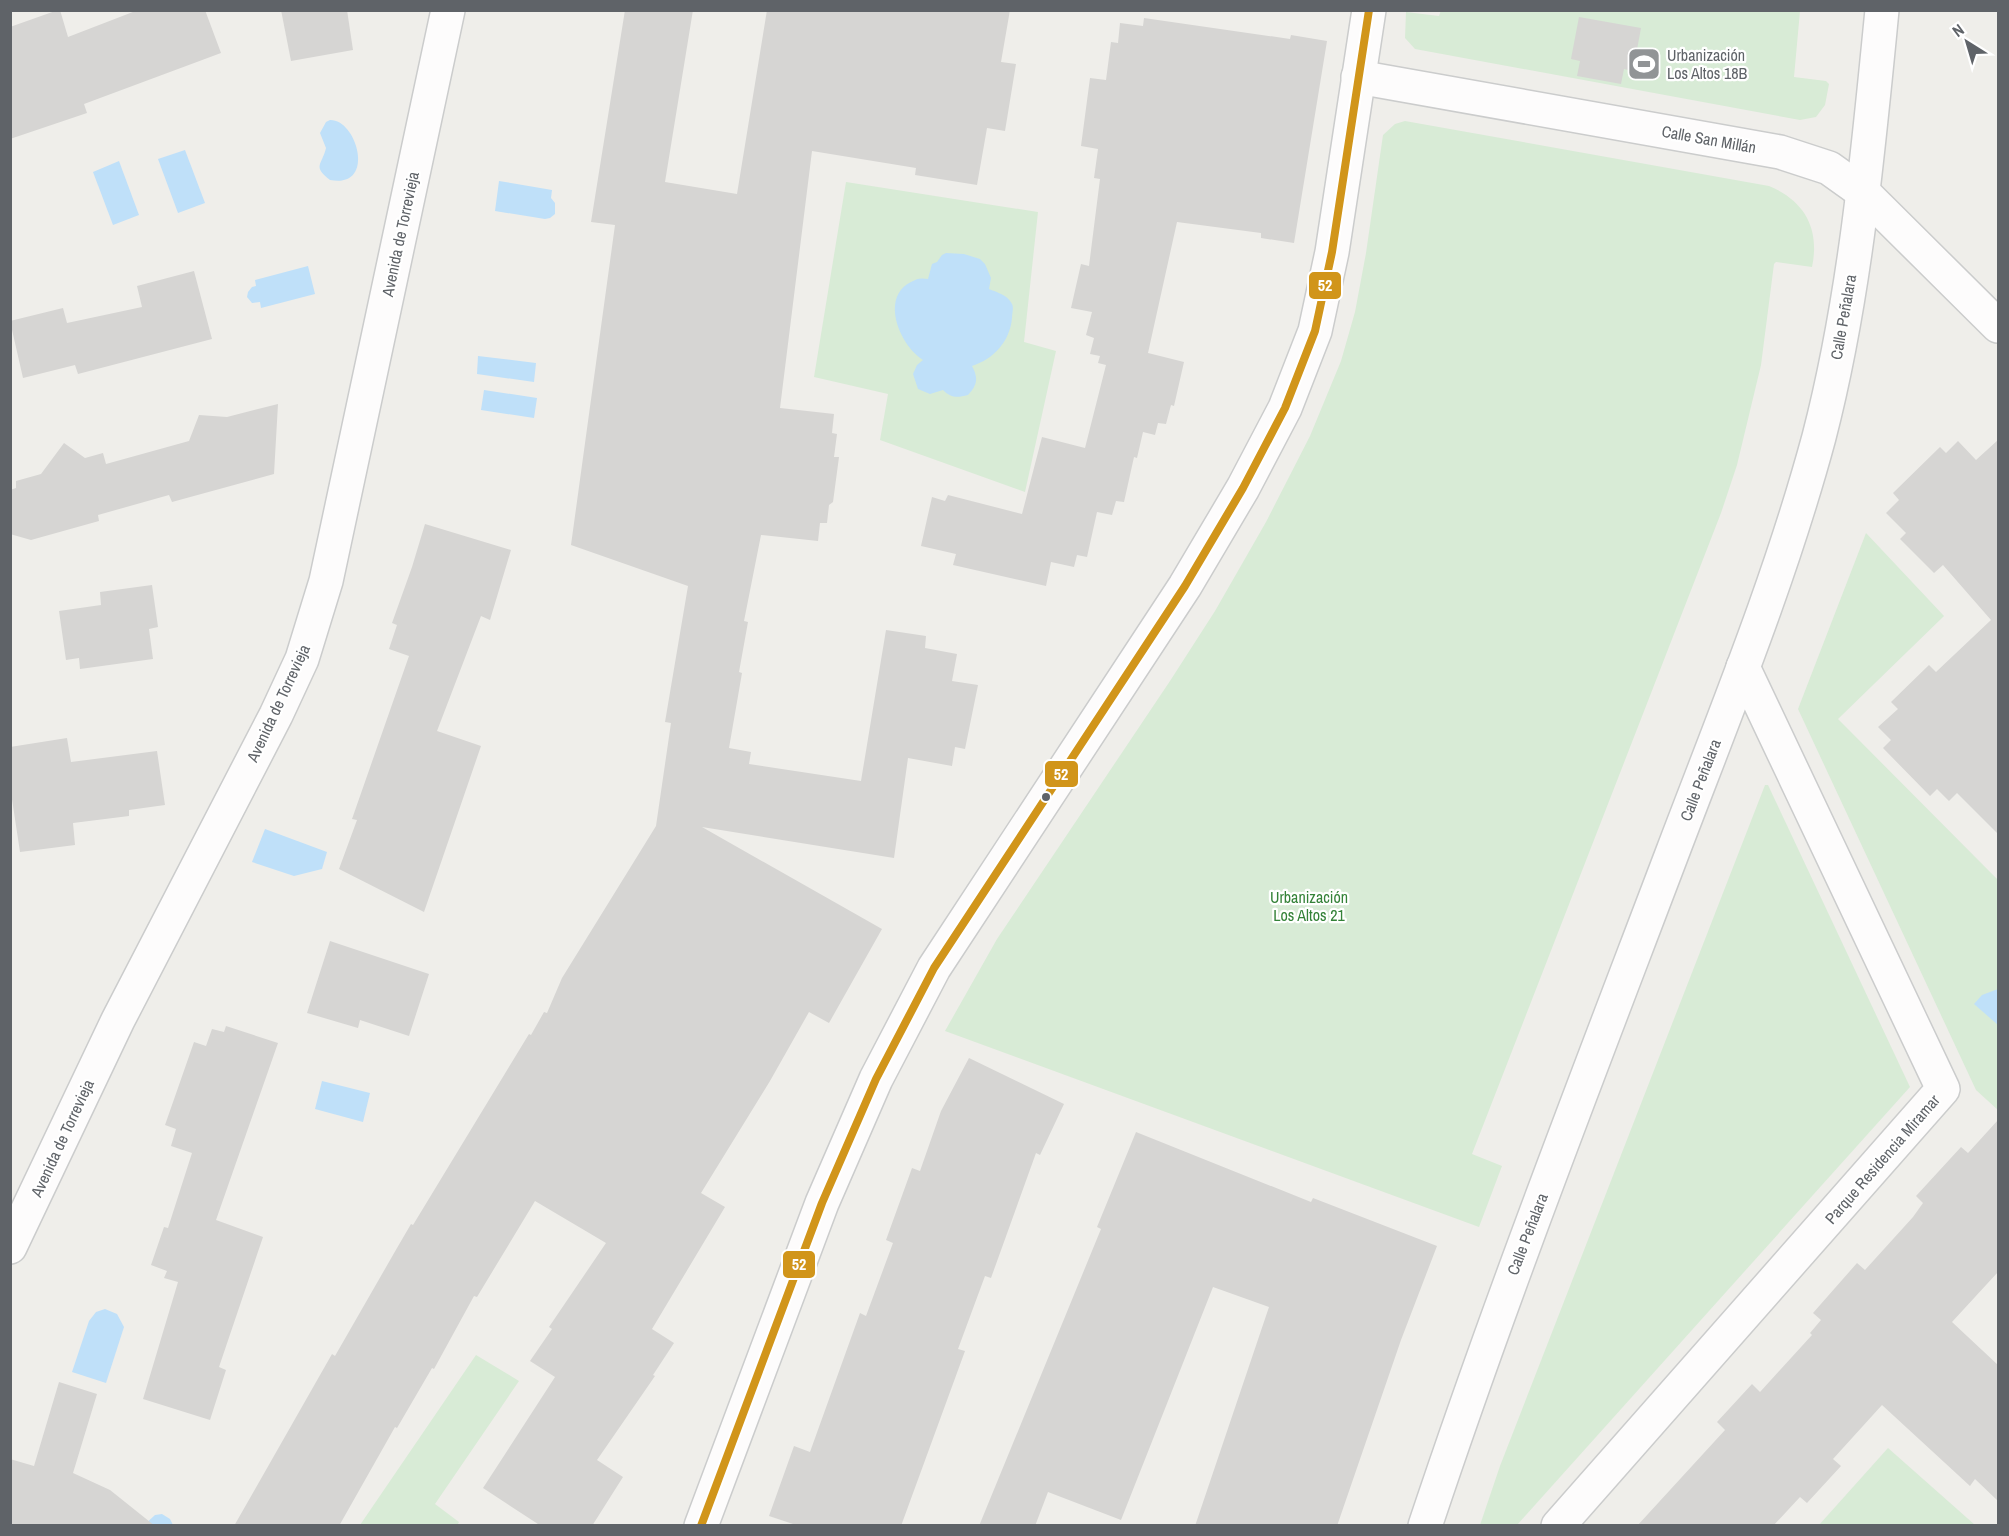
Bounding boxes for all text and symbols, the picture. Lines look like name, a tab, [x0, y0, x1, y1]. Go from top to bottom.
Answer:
north arrow	[1937, 12, 1997, 72]
text: N	[1948, 18, 1968, 42]
place label: Urbanización Los Altos 18B	[1667, 44, 1747, 84]
sports icon: Urbanización Los Altos 18B	[1626, 46, 1662, 82]
street label: Calle San Millán	[1660, 120, 1758, 158]
street label: Avenida de Torrevieja	[376, 169, 424, 299]
line badge: 52	[1308, 271, 1342, 300]
street label: Calle Peñalara	[1825, 272, 1861, 361]
text: 52	[1318, 274, 1332, 296]
street label: Avenida de Torrevieja	[241, 640, 315, 766]
street label: Calle Peñalara	[1674, 735, 1726, 824]
line badge: 52	[1044, 760, 1079, 788]
text: 52	[1054, 763, 1068, 785]
unlabelled marker	[1040, 791, 1052, 803]
park label: Urbanización Los Altos 21	[1270, 886, 1348, 926]
street label: Avenida de Torrevieja	[25, 1075, 99, 1201]
street label: Parque Residencia Miramar	[1820, 1089, 1945, 1228]
street label: Calle Peñalara	[1501, 1189, 1553, 1278]
line badge: 52	[782, 1250, 816, 1279]
text: 52	[792, 1253, 806, 1275]

